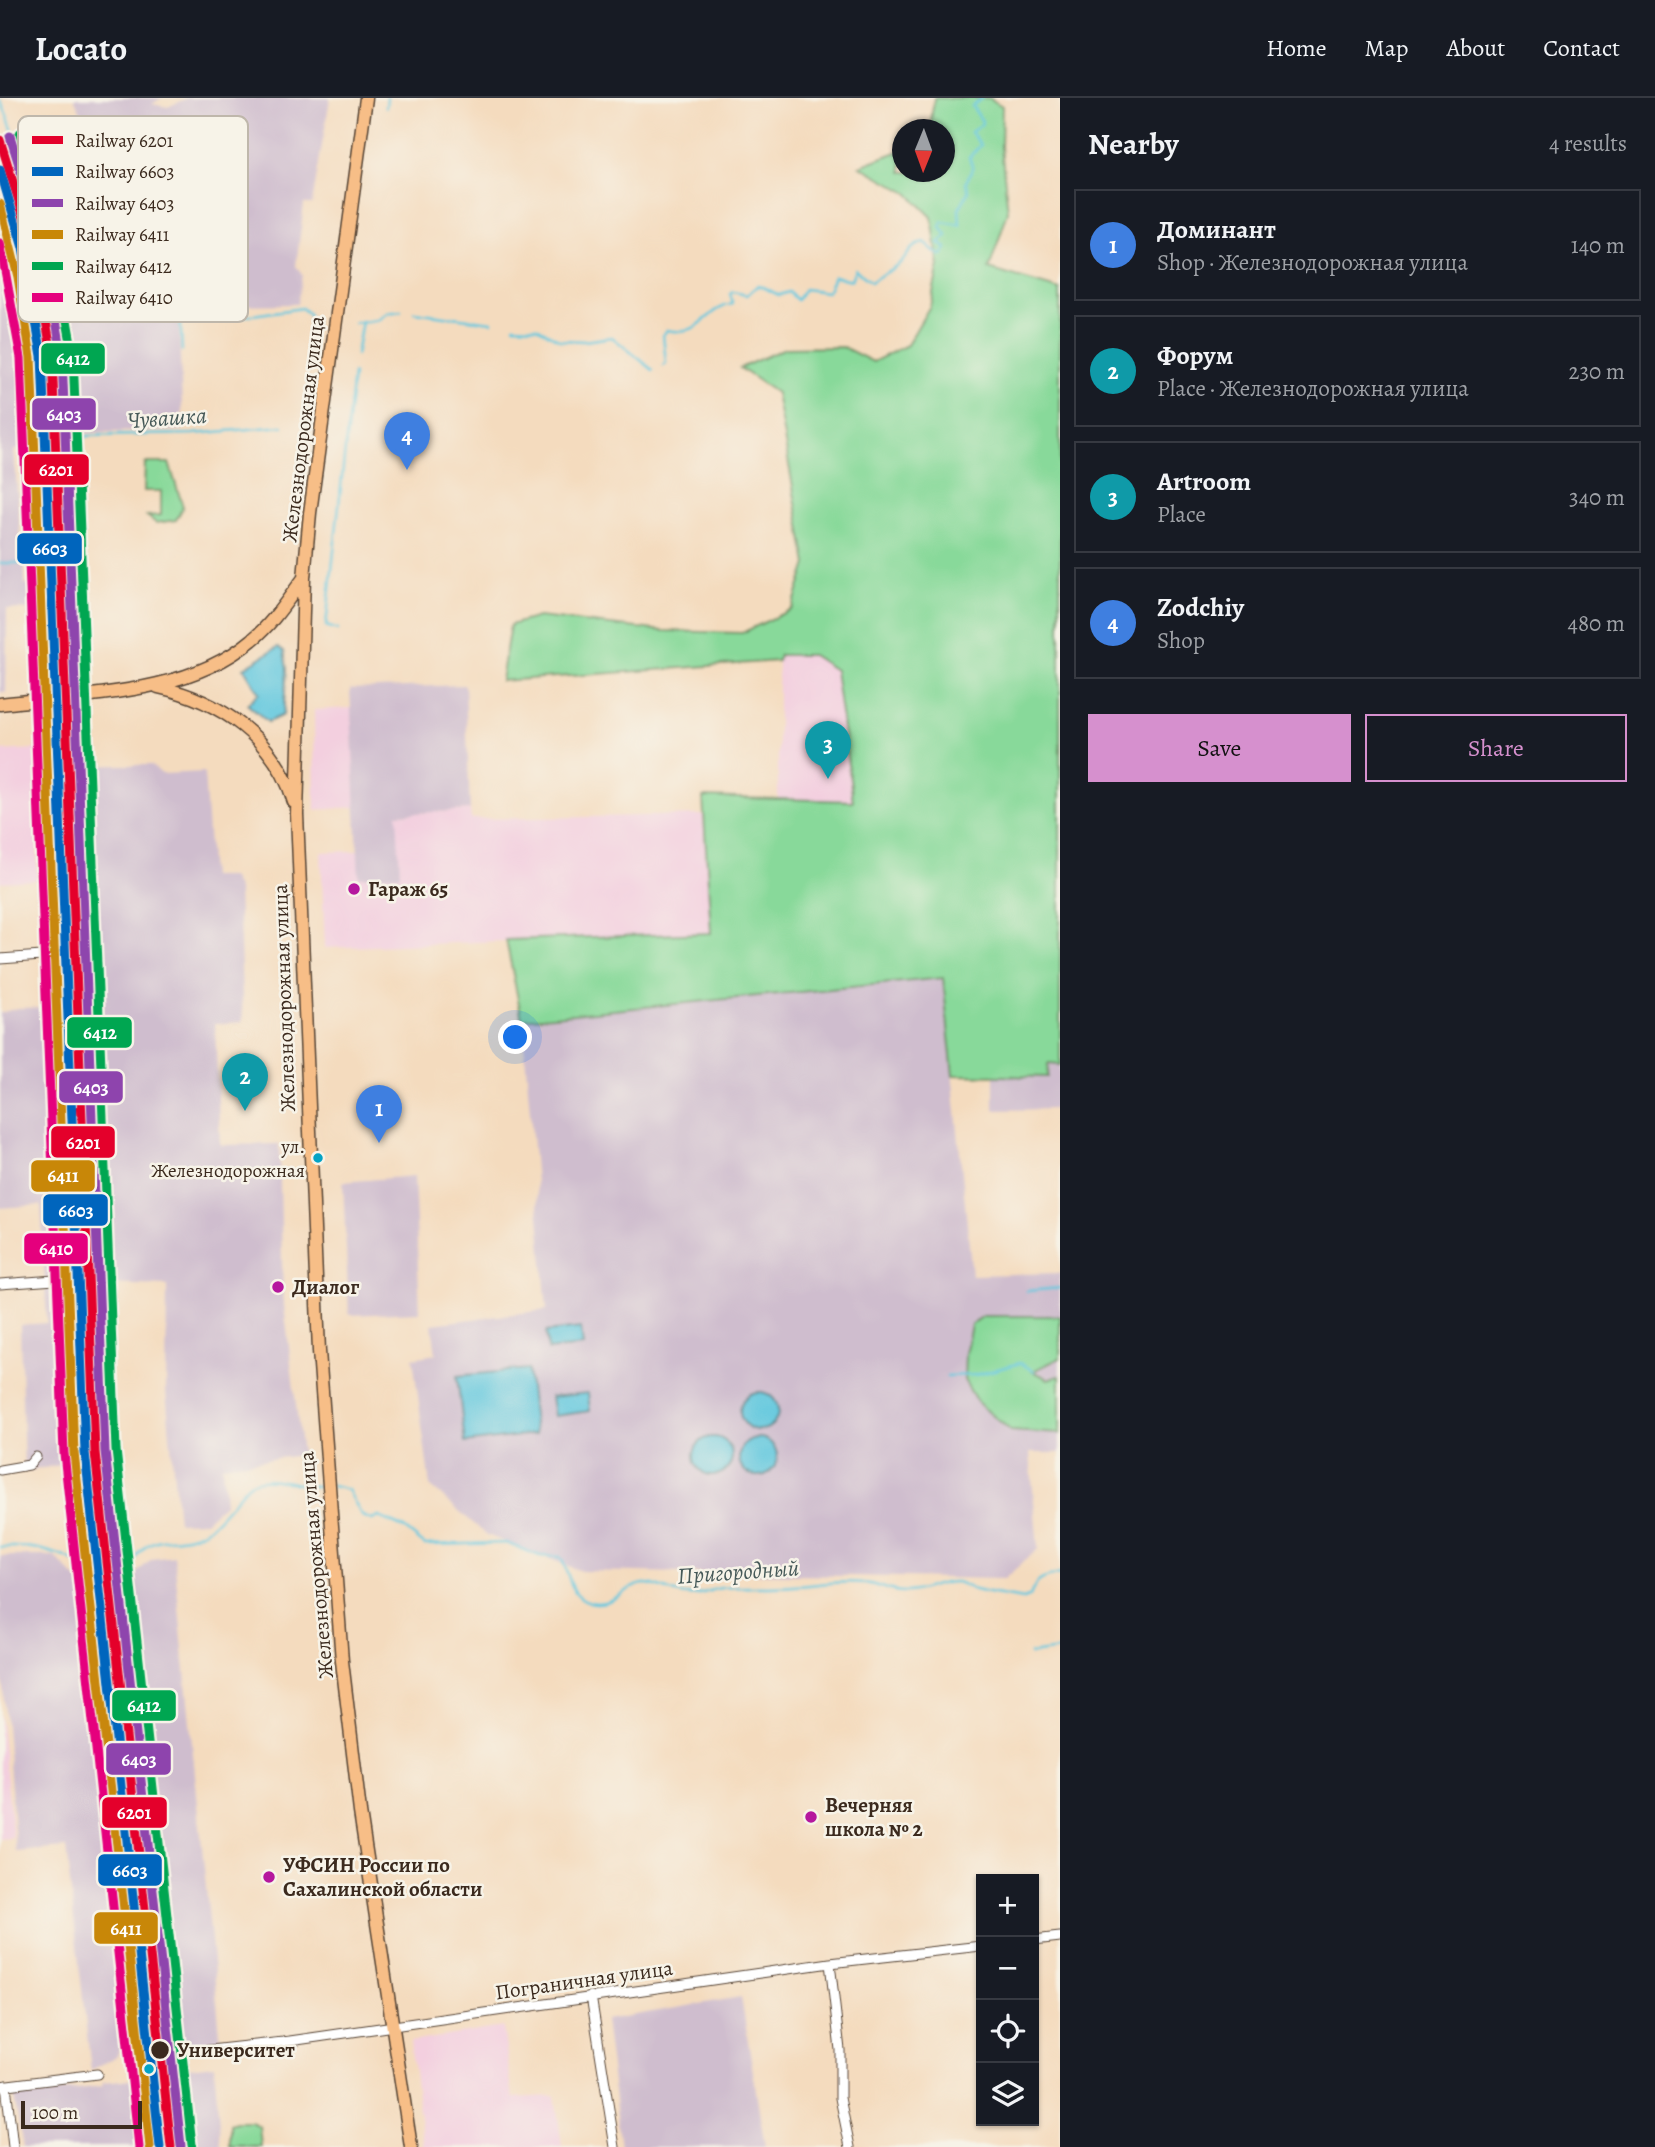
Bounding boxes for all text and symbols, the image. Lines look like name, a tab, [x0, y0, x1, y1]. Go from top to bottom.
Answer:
text: Locato	[35, 26, 127, 71]
text: Home	[1266, 32, 1327, 64]
text: Map	[1365, 32, 1409, 64]
text: About	[1447, 32, 1505, 64]
text: Contact	[1543, 32, 1620, 64]
legend	[18, 116, 248, 322]
north arrow	[892, 119, 955, 182]
text: Nearby	[1088, 124, 1179, 164]
text: Railway 6201	[75, 128, 174, 154]
text: 4 results	[1549, 128, 1627, 159]
text: Railway 6603	[75, 159, 174, 185]
text: Railway 6403	[75, 191, 174, 217]
text: Доминант	[1157, 212, 1276, 247]
text: Railway 6411	[75, 222, 170, 248]
text: 1	[1109, 230, 1117, 261]
text: 140 m	[1571, 230, 1625, 261]
text: Shop · Железнодорожная улица	[1157, 247, 1468, 278]
text: Railway 6412	[75, 254, 172, 280]
text: Railway 6410	[75, 285, 173, 311]
street label: Железнодорожная улица	[275, 314, 331, 544]
text: Форум	[1157, 338, 1233, 373]
line badge: 6412	[40, 342, 106, 375]
text: 6412	[56, 346, 90, 372]
text: 2	[1107, 356, 1119, 387]
text: 230 m	[1569, 356, 1625, 387]
text: Place · Железнодорожная улица	[1157, 373, 1469, 404]
line badge: 6403	[31, 397, 97, 431]
water label: Чувашка	[126, 400, 208, 436]
text: 6403	[46, 402, 82, 428]
pin: 4	[384, 412, 430, 470]
line badge: 6201	[23, 453, 90, 486]
text: 6201	[39, 457, 73, 483]
text: Artroom	[1157, 464, 1251, 499]
text: 3	[1108, 482, 1118, 513]
text: 340 m	[1569, 482, 1625, 513]
text: Place	[1157, 499, 1206, 530]
line badge: 6603	[16, 532, 83, 565]
text: 6603	[32, 536, 68, 562]
text: Zodchiy	[1157, 590, 1244, 625]
text: 4	[1108, 608, 1118, 639]
text: 480 m	[1567, 608, 1625, 639]
text: Shop	[1157, 625, 1205, 656]
button: Save	[1088, 714, 1351, 782]
button: Share	[1365, 714, 1627, 782]
pin: 3	[805, 721, 851, 779]
place label: Гараж 65	[368, 875, 448, 903]
marker: Гараж 65	[346, 881, 362, 897]
street label: Железнодорожная улица	[266, 883, 302, 1112]
line badge: 6412	[66, 1016, 133, 1049]
text: 6412	[83, 1020, 117, 1046]
your location	[498, 1020, 532, 1054]
pin: 2	[222, 1053, 268, 1111]
line badge: 6403	[58, 1070, 124, 1104]
text: 6403	[73, 1075, 109, 1101]
pin: 1	[356, 1085, 402, 1143]
line badge: 6201	[50, 1125, 116, 1159]
text: 6201	[66, 1130, 100, 1156]
place label: ул. Железнодорожная	[151, 1134, 305, 1184]
marker: ул. Железнодорожная	[311, 1151, 325, 1165]
line badge: 6411	[30, 1159, 96, 1193]
text: 6411	[47, 1163, 79, 1189]
line badge: 6603	[42, 1193, 109, 1227]
text: 6603	[58, 1198, 94, 1224]
line badge: 6410	[23, 1232, 89, 1265]
text: 6410	[39, 1236, 74, 1262]
place label: Диалог	[292, 1273, 359, 1301]
marker: Диалог	[270, 1279, 286, 1295]
street label: Железнодорожная улица	[292, 1450, 340, 1680]
water label: Пригородный	[676, 1552, 800, 1592]
line badge: 6412	[111, 1689, 177, 1722]
text: 6412	[127, 1693, 161, 1719]
line badge: 6403	[105, 1742, 172, 1776]
text: 6403	[121, 1747, 157, 1773]
place label: Вечерняя школа № 2	[825, 1791, 923, 1843]
line badge: 6201	[101, 1796, 168, 1829]
text: 6201	[117, 1800, 151, 1826]
marker: Вечерняя школа № 2	[803, 1809, 819, 1825]
place label: УФСИН России по Сахалинской области	[283, 1851, 482, 1903]
line badge: 6603	[97, 1853, 163, 1887]
text: 6603	[112, 1858, 148, 1884]
marker: УФСИН России по Сахалинской области	[261, 1869, 277, 1885]
map controls	[976, 1874, 1039, 2126]
button: +	[976, 1874, 1039, 1937]
line badge: 6411	[93, 1911, 159, 1945]
text: 6411	[110, 1916, 142, 1942]
button: −	[976, 1937, 1039, 2000]
street label: Пограничная улица	[493, 1954, 675, 2006]
button: locate	[976, 2000, 1039, 2063]
place label: Университет	[177, 2036, 295, 2064]
marker: Университет	[149, 2039, 171, 2061]
unlabelled marker	[142, 2062, 156, 2076]
button: layers	[976, 2063, 1039, 2126]
scale bar	[21, 2098, 142, 2130]
text: 100 m	[32, 2100, 78, 2126]

